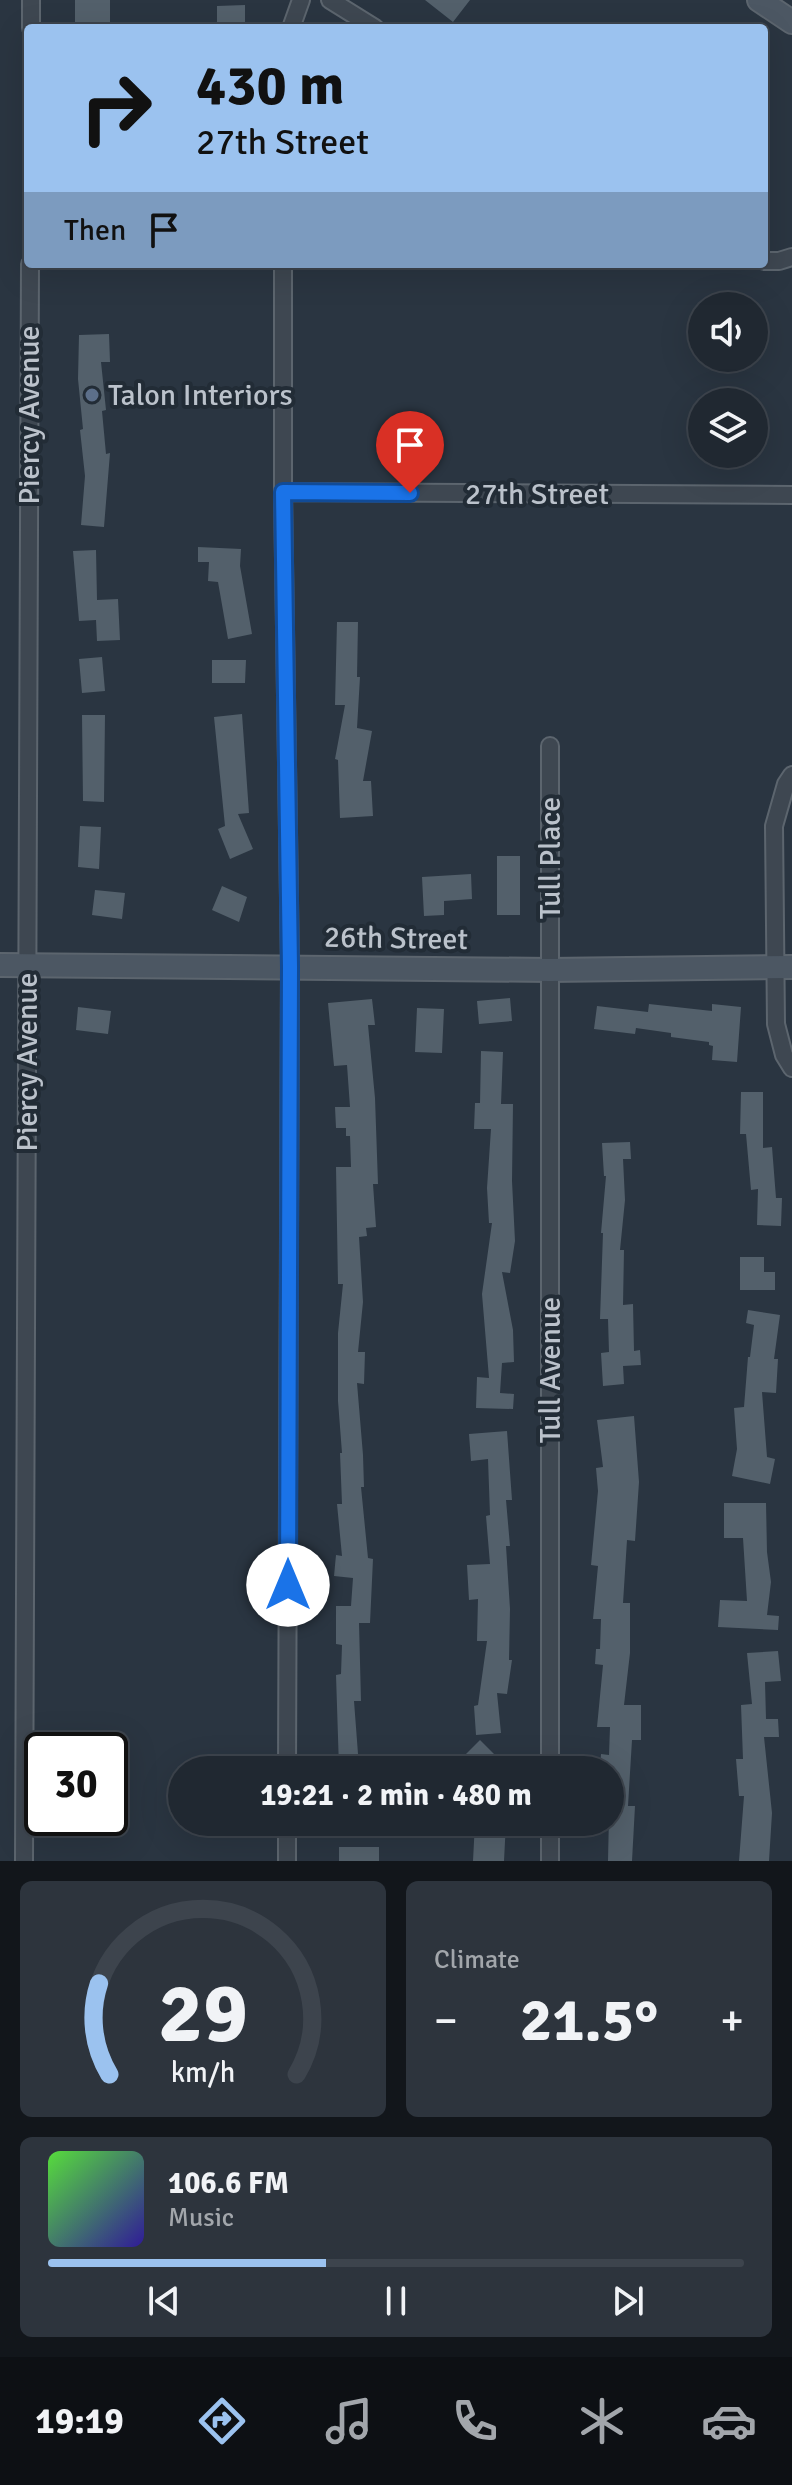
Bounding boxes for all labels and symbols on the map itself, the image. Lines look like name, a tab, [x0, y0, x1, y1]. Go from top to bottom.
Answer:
street label: Piercy Avenue	[11, 325, 48, 505]
place label: Talon Interiors	[108, 377, 293, 414]
marker: Talon Interiors	[83, 386, 101, 404]
pin	[376, 411, 444, 493]
street label: 27th Street	[465, 476, 609, 513]
street label: Tull Place	[532, 797, 569, 919]
street label: 26th Street	[324, 919, 468, 958]
street label: Piercy Avenue	[9, 972, 46, 1152]
street label: Tull Avenue	[532, 1297, 569, 1443]
position arrow	[246, 1543, 330, 1627]
speed limit sign: 30	[24, 1732, 128, 1836]

